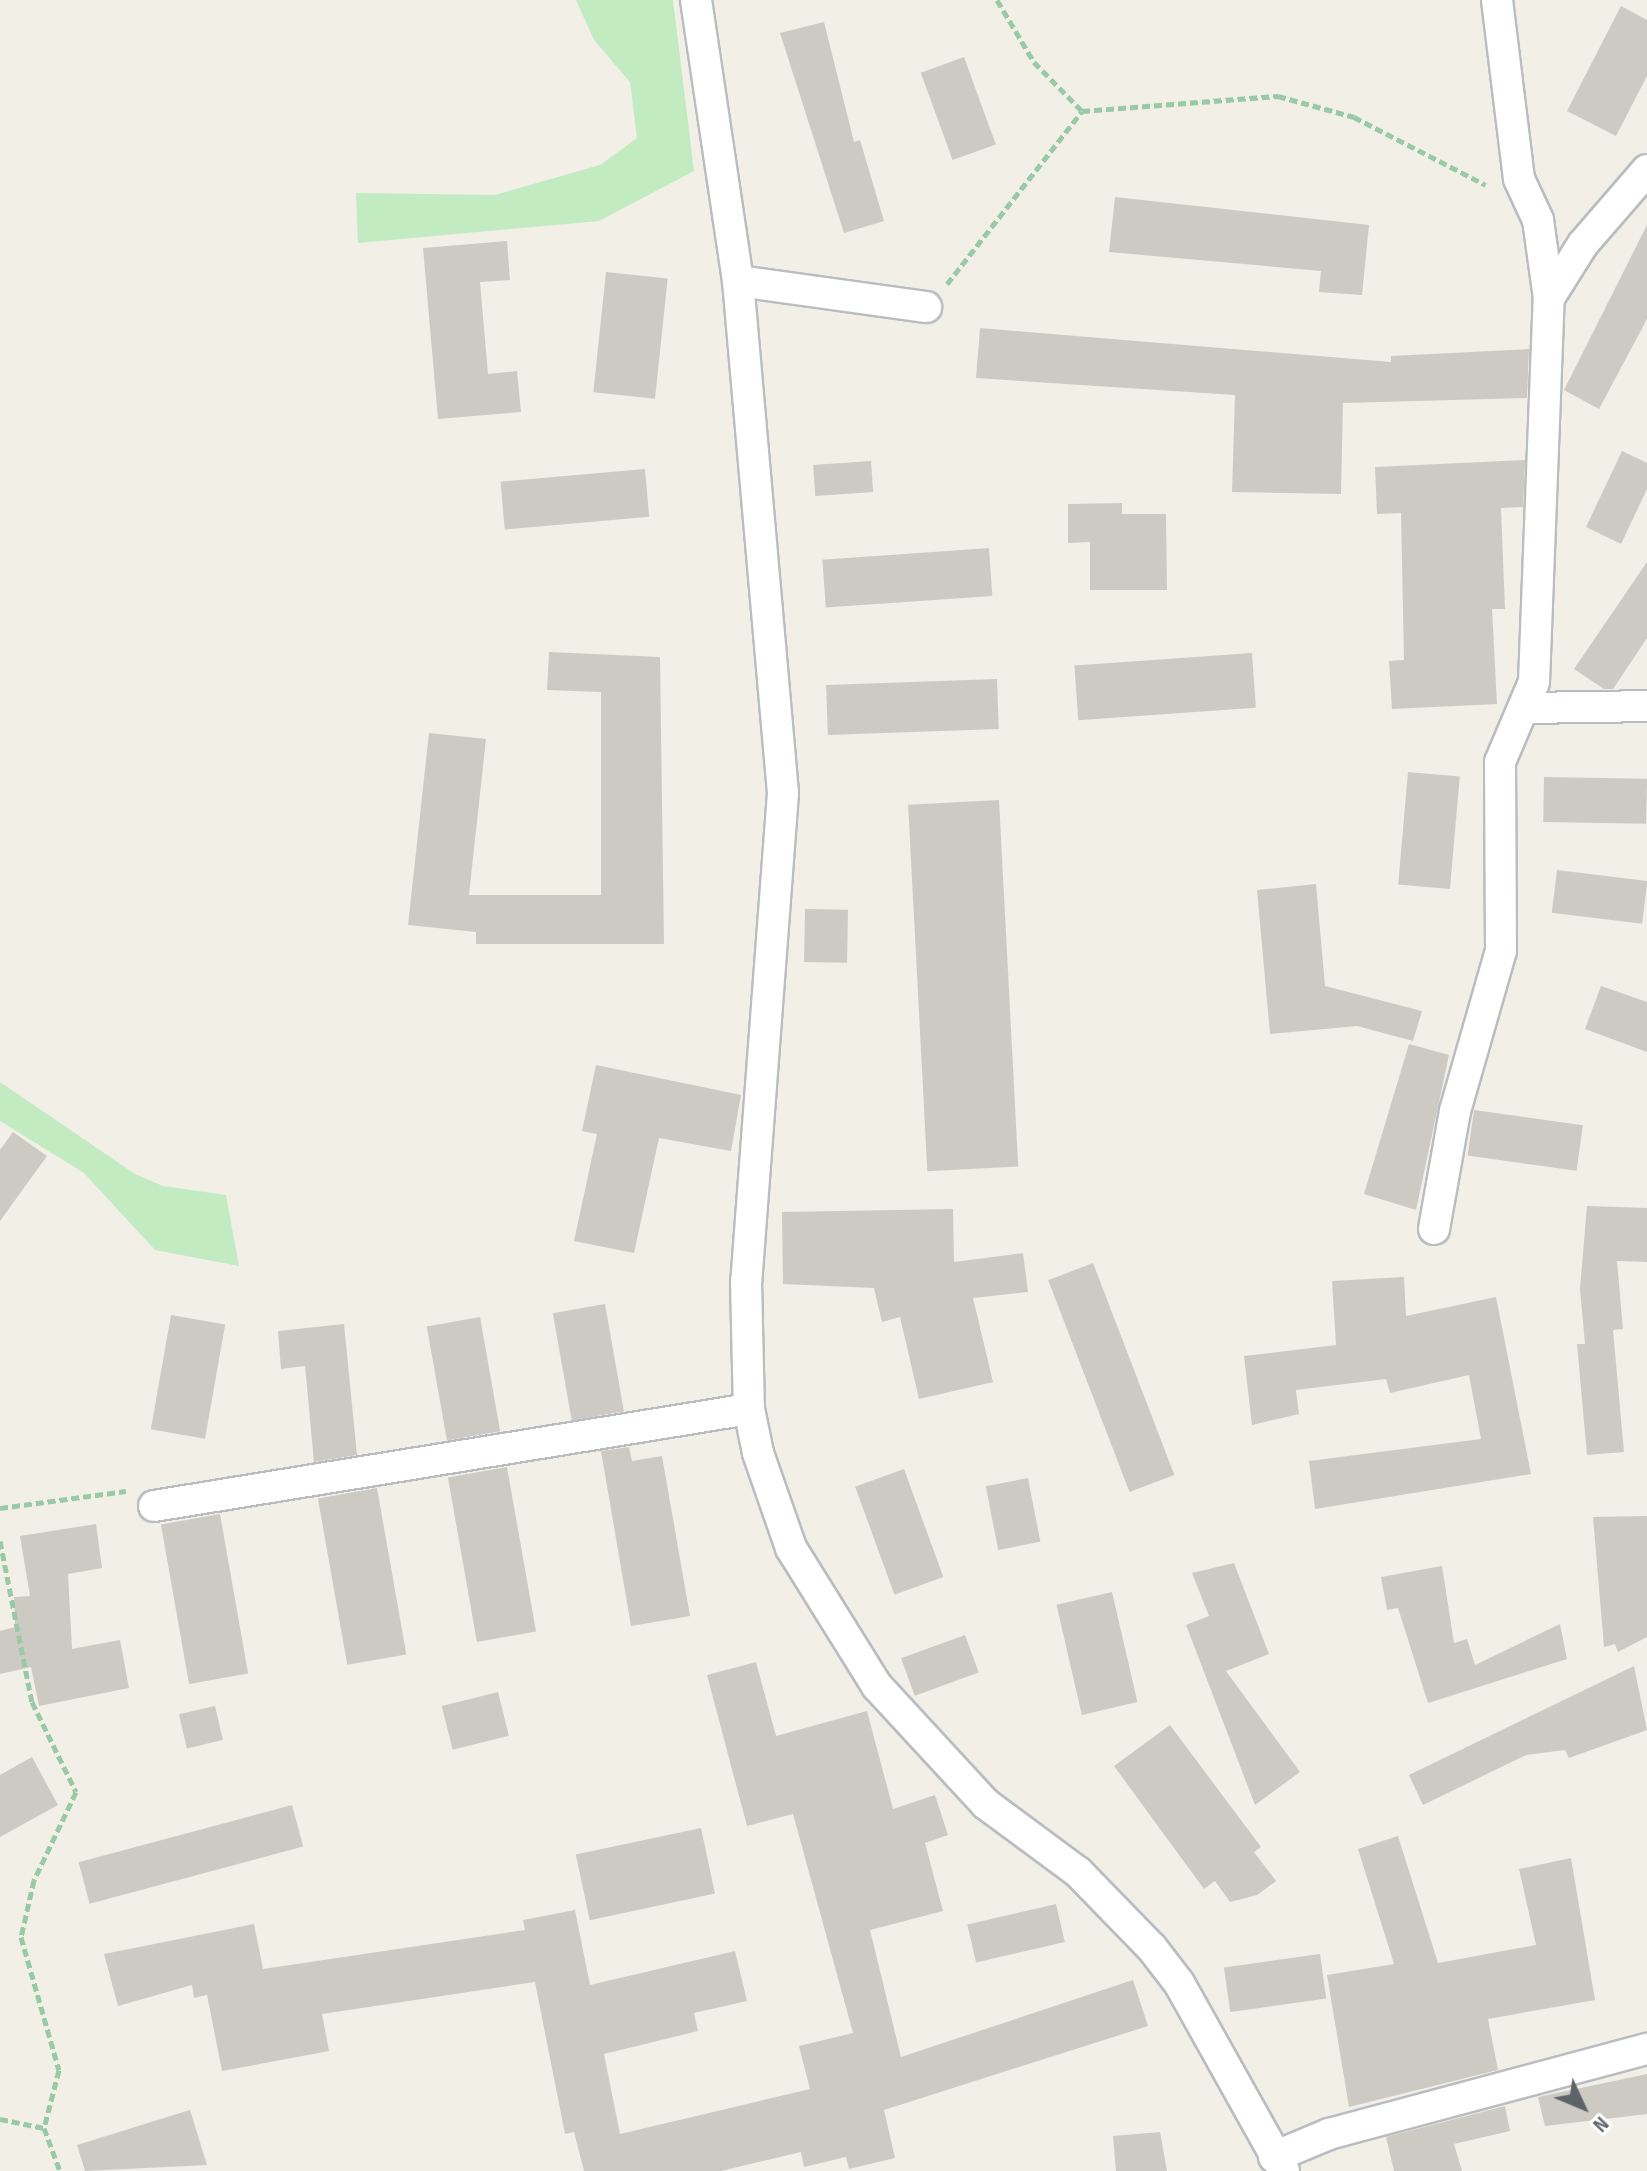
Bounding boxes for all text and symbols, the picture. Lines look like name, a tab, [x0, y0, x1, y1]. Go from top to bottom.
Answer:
north arrow	[1543, 2067, 1623, 2147]
text: N	[1587, 2110, 1614, 2138]

